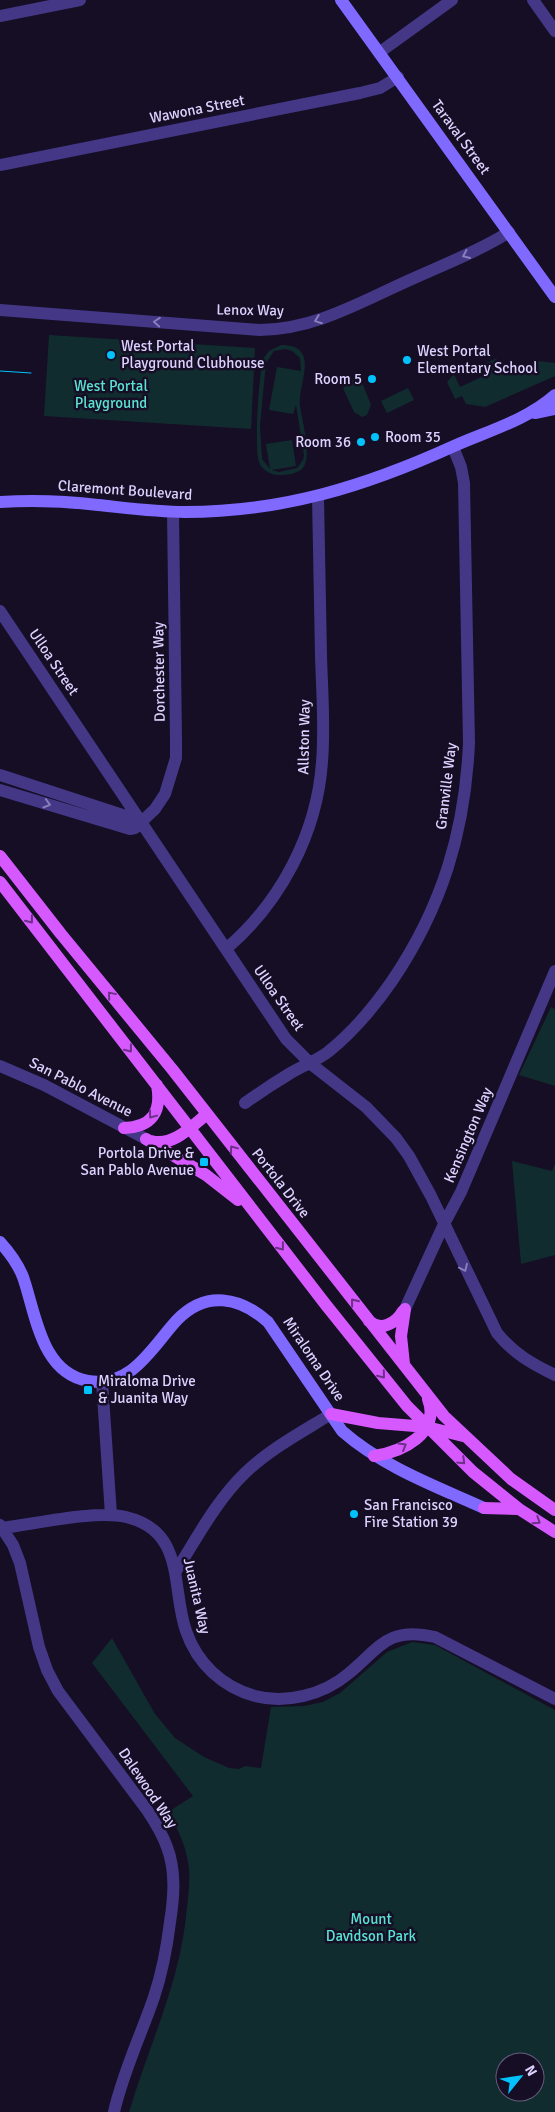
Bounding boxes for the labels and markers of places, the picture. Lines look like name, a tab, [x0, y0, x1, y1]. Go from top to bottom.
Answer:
place label: West Portal Playground Clubhouse	[121, 337, 265, 372]
place label: West Portal Elementary School	[417, 342, 538, 377]
marker: West Portal Playground Clubhouse	[105, 349, 117, 361]
marker: West Portal Elementary School	[401, 354, 413, 366]
place label: Room 5	[314, 370, 362, 388]
marker: Room 5	[366, 373, 378, 385]
place label: Room 35	[385, 428, 441, 446]
marker: Room 35	[369, 431, 381, 443]
place label: Room 36	[295, 433, 351, 451]
marker: Room 36	[355, 436, 367, 448]
place label: Portola Drive & San Pablo Avenue	[81, 1144, 195, 1179]
marker: Portola Drive & San Pablo Avenue	[198, 1156, 210, 1168]
place label: Miraloma Drive & Juanita Way	[98, 1372, 196, 1407]
marker: Miraloma Drive & Juanita Way	[82, 1384, 94, 1396]
place label: San Francisco Fire Station 39	[364, 1496, 458, 1531]
marker: San Francisco Fire Station 39	[348, 1508, 360, 1520]

